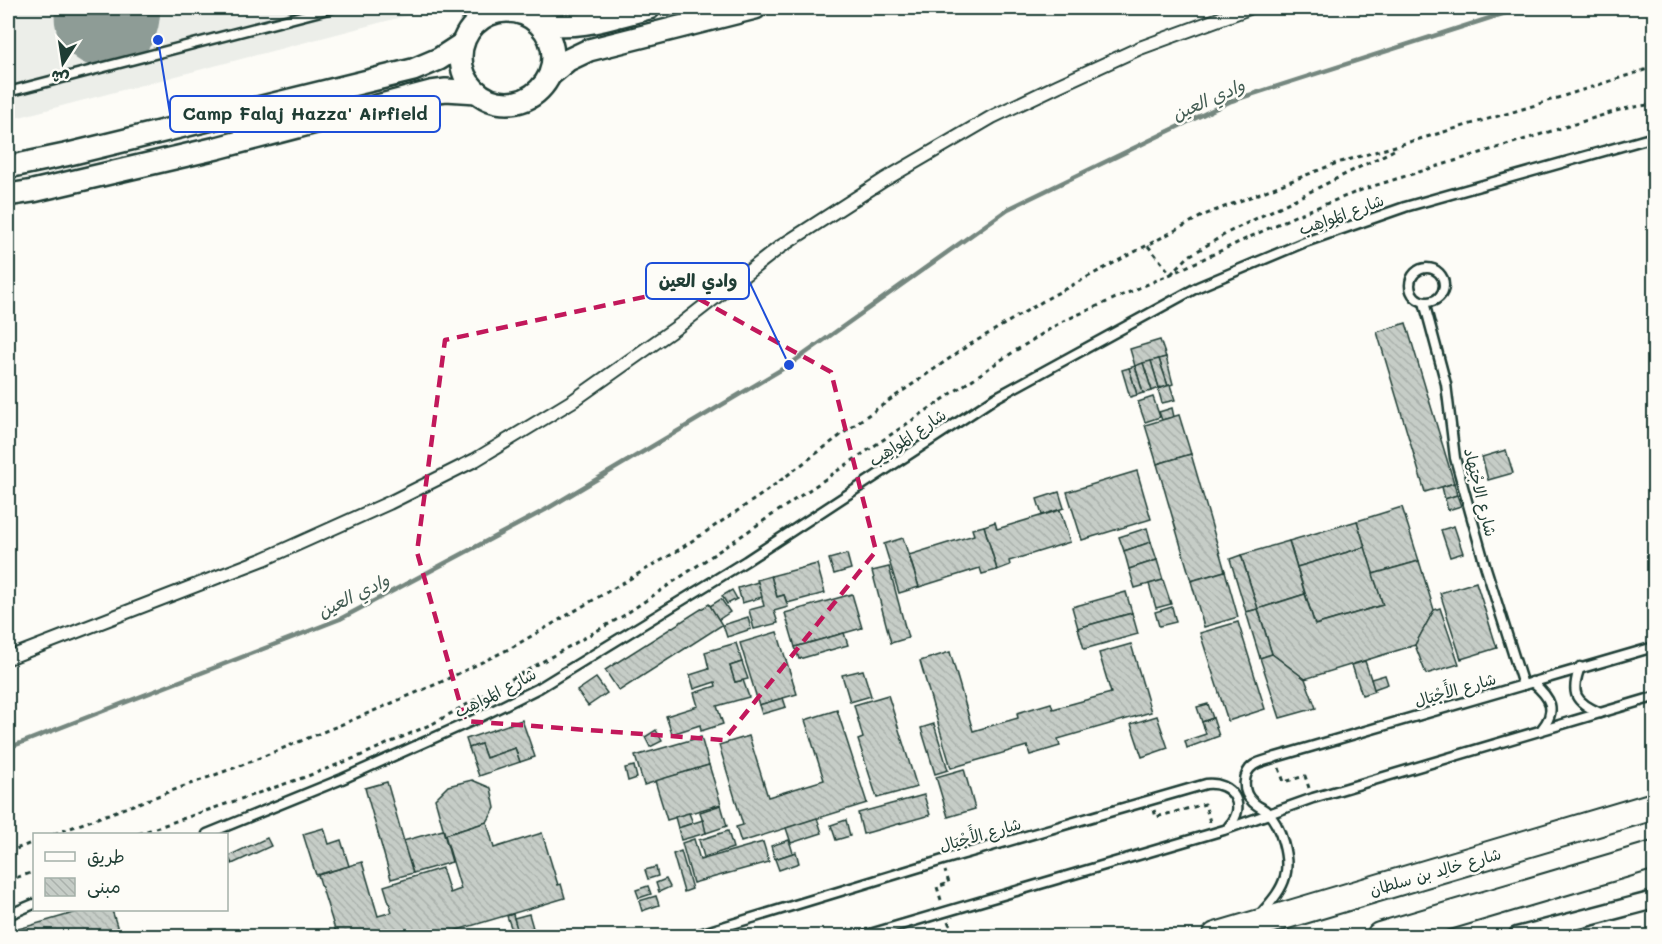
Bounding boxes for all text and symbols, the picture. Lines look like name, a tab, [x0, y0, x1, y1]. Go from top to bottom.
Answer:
north arrow	[33, 33, 93, 93]
text: ش	[49, 66, 71, 90]
water label: وادي العين	[1168, 72, 1250, 127]
callout: Camp Falaj Hazza' Airfield	[170, 96, 440, 132]
text: Camp Falaj Hazza' Airfield	[182, 101, 428, 125]
street label: شارع المَواهِب	[1296, 189, 1387, 241]
callout: وادي العين	[646, 263, 749, 299]
text: وادي العين	[659, 268, 737, 295]
street label: شارع المَواهِب	[864, 403, 951, 472]
street label: شارع الاجْتِهاد	[1458, 445, 1502, 539]
water label: وادي العين	[313, 567, 394, 625]
street label: شارع المَواهِب	[451, 662, 540, 723]
street label: شارع الأَجْيَال	[1411, 666, 1499, 713]
street label: شارع الأَجْيَال	[936, 811, 1024, 858]
legend	[33, 833, 228, 911]
street label: شارع خالِد بن سلطان	[1367, 842, 1504, 902]
text: طريق	[87, 844, 125, 868]
text: مبنى	[87, 874, 121, 898]

